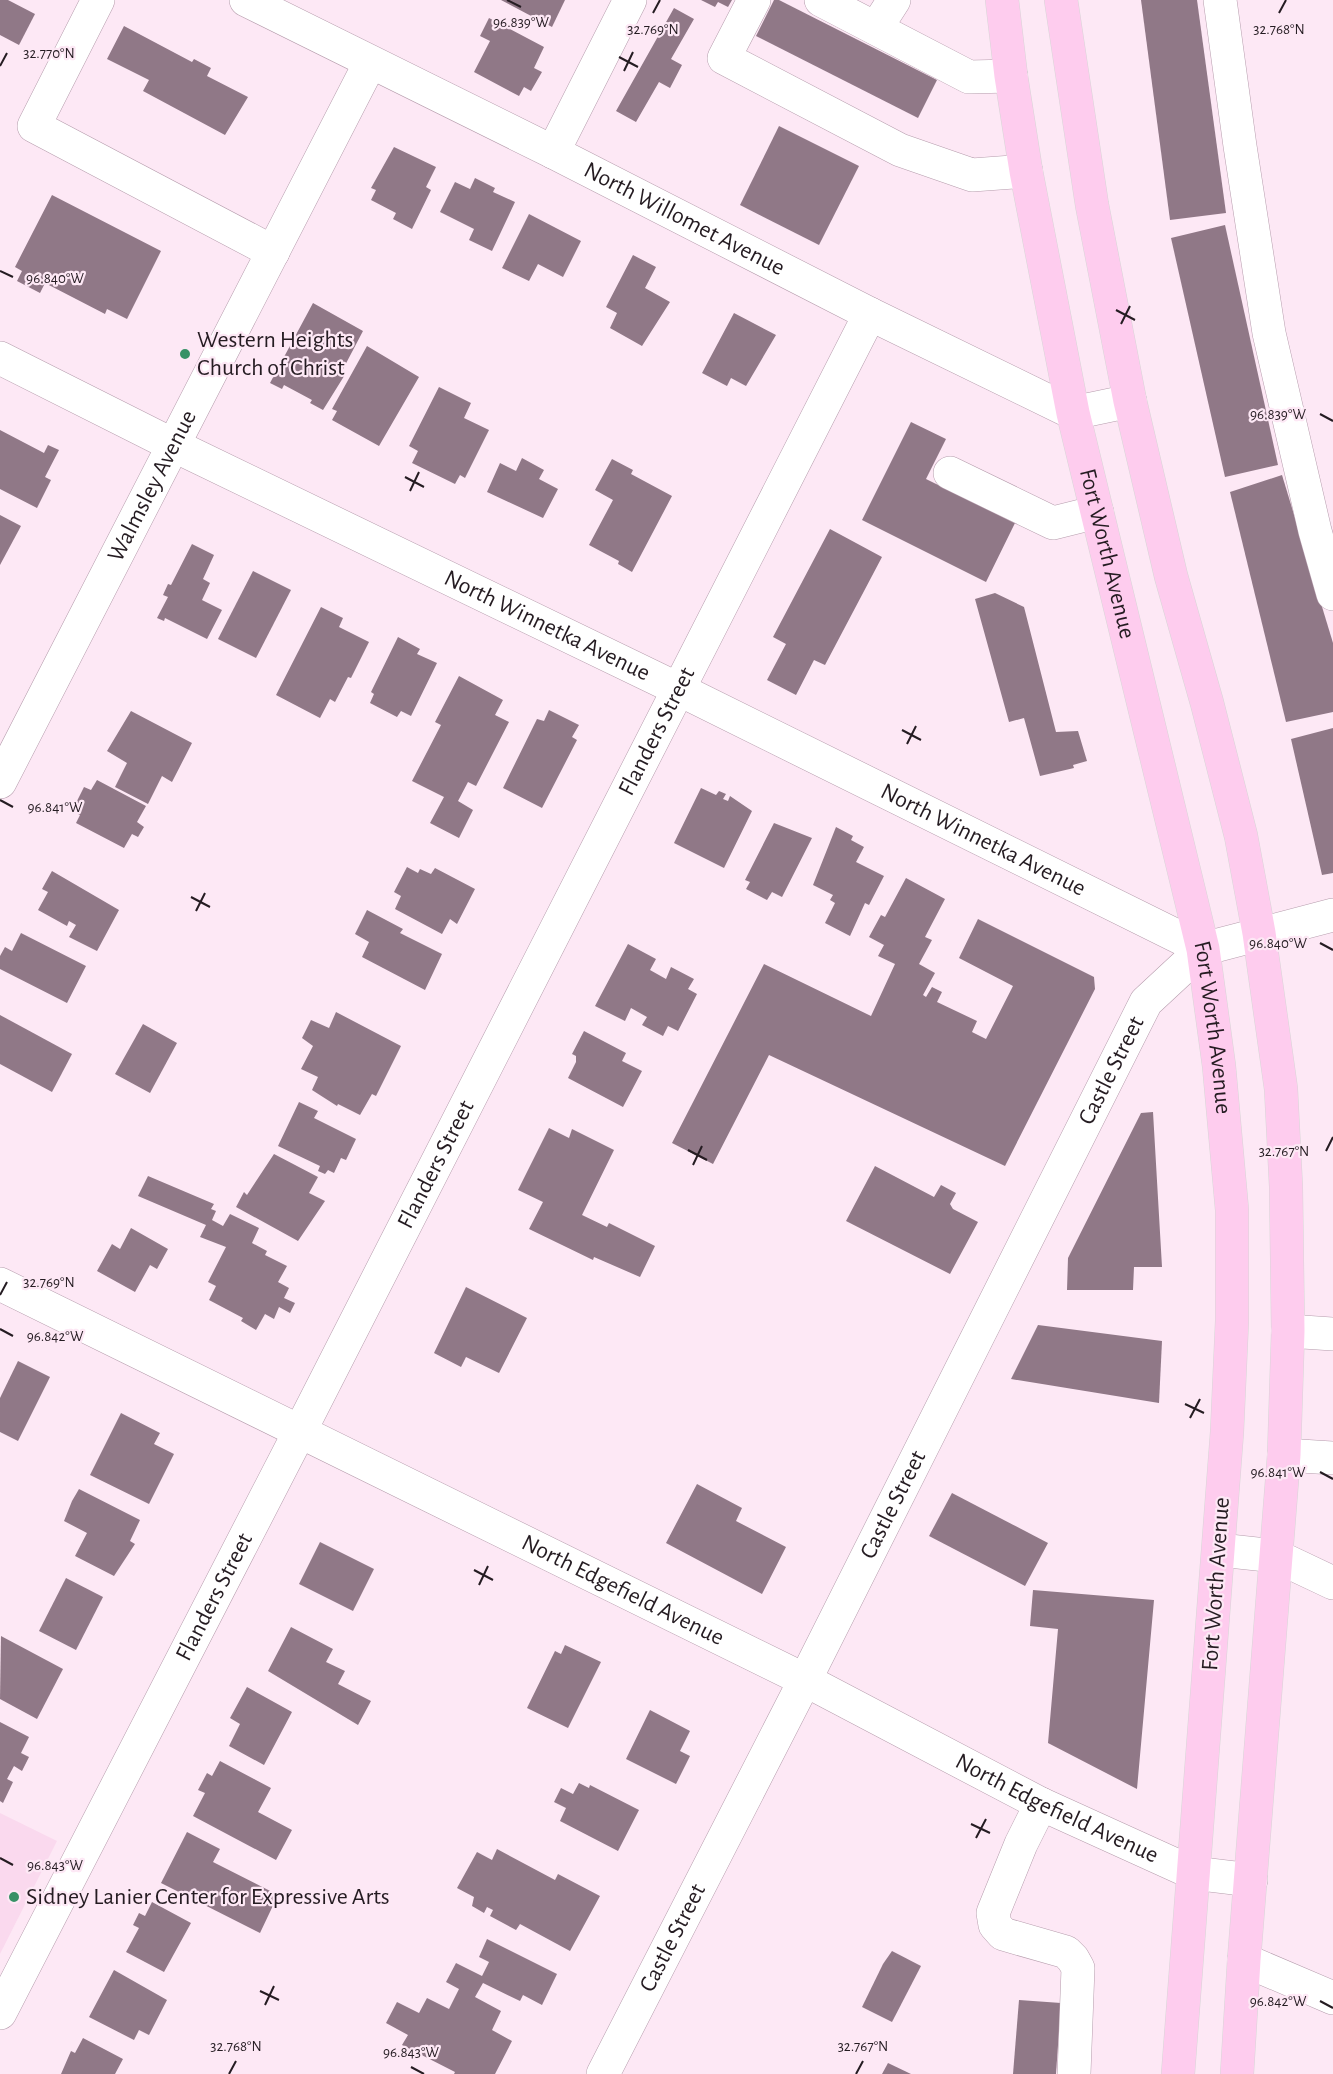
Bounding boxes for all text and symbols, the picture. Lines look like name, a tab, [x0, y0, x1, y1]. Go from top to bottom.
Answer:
text: 96.839°W	[493, 15, 550, 30]
text: 32.769°N	[627, 22, 679, 37]
text: 32.768°N	[1253, 22, 1305, 37]
text: 32.770°N	[23, 46, 75, 61]
street label: North Willomet Avenue	[580, 158, 789, 280]
text: 96.840°W	[26, 271, 84, 286]
place label: Western Heights Church of Christ	[197, 328, 353, 380]
marker: Western Heights Church of Christ	[178, 347, 192, 361]
street label: Walmsley Avenue	[104, 406, 201, 565]
text: 96.839°W	[1250, 407, 1307, 422]
street label: Fort Worth Avenue	[1075, 466, 1139, 641]
street label: North Winnetka Avenue	[440, 566, 654, 686]
street label: Flanders Street	[614, 663, 700, 799]
street label: North Winnetka Avenue	[877, 779, 1089, 901]
text: 96.841°W	[27, 800, 83, 815]
text: 96.840°W	[1249, 936, 1307, 951]
street label: Fort Worth Avenue	[1189, 938, 1235, 1115]
street label: Castle Street	[1074, 1012, 1149, 1128]
street label: Flanders Street	[393, 1096, 479, 1232]
text: 32.767°N	[1259, 1144, 1309, 1159]
text: 32.769°N	[23, 1275, 75, 1290]
text: 96.842°W	[27, 1329, 84, 1344]
street label: Castle Street	[856, 1446, 930, 1563]
text: 96.841°W	[1250, 1465, 1306, 1480]
street label: Fort Worth Avenue	[1198, 1496, 1234, 1672]
street label: Flanders Street	[172, 1529, 257, 1665]
street label: North Edgefield Avenue	[518, 1531, 728, 1650]
street label: North Edgefield Avenue	[951, 1749, 1162, 1868]
text: 96.843°W	[27, 1858, 84, 1873]
street label: Castle Street	[635, 1880, 710, 1996]
place label: Sidney Lanier Center for Expressive Arts	[26, 1885, 390, 1909]
marker: Sidney Lanier Center for Expressive Arts	[7, 1890, 21, 1904]
text: 96.842°W	[1250, 1994, 1307, 2009]
text: 32.768°N	[210, 2039, 262, 2054]
text: 32.767°N	[838, 2039, 888, 2054]
text: 96.843°W	[383, 2045, 440, 2060]

